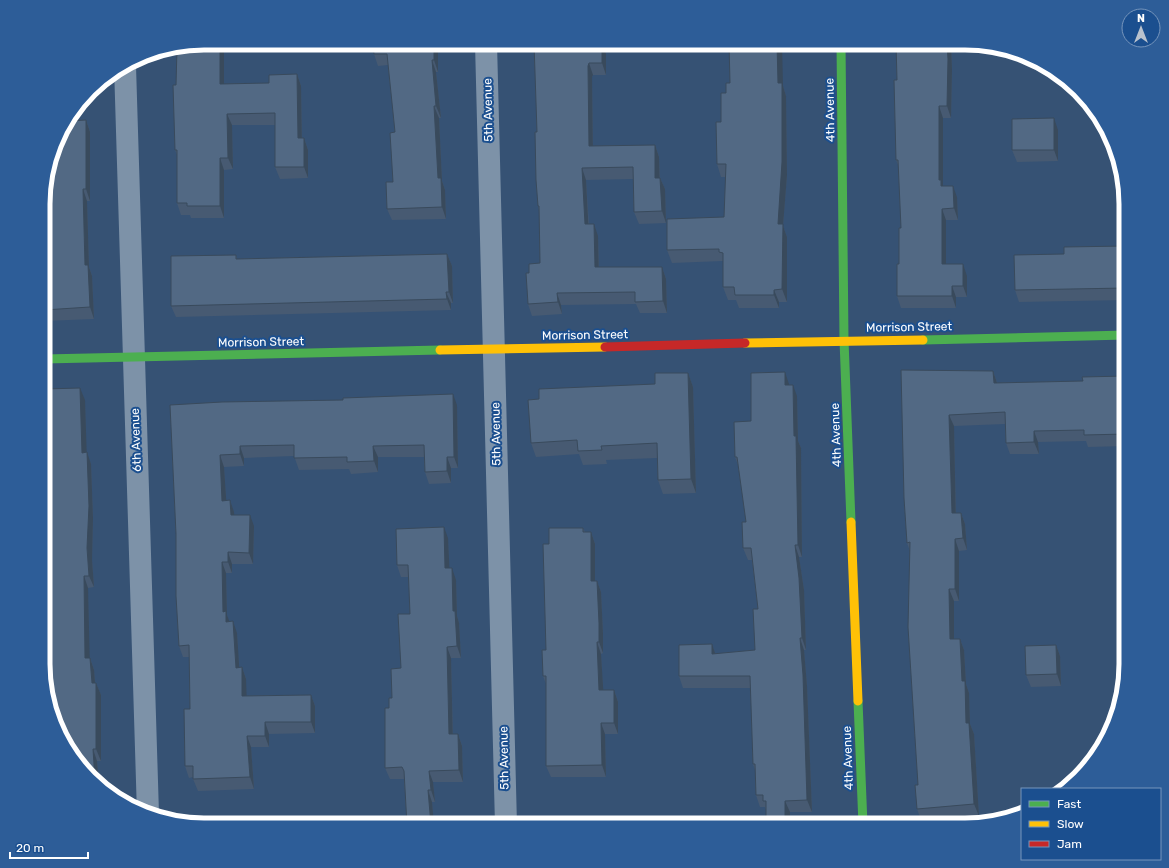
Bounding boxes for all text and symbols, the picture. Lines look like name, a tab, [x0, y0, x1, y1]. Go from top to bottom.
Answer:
north arrow	[1121, 8, 1161, 48]
text: N	[1137, 12, 1145, 25]
street label: 5th Avenue	[480, 78, 496, 142]
street label: 4th Avenue	[822, 78, 838, 142]
street label: Morrison Street	[866, 319, 953, 335]
street label: Morrison Street	[542, 327, 629, 343]
street label: Morrison Street	[218, 334, 305, 350]
street label: 5th Avenue	[488, 402, 504, 466]
street label: 4th Avenue	[828, 402, 844, 467]
street label: 6th Avenue	[128, 408, 144, 472]
street label: 4th Avenue	[840, 725, 856, 790]
street label: 5th Avenue	[496, 726, 512, 790]
legend	[1021, 788, 1161, 860]
text: Fast	[1057, 797, 1081, 811]
text: Slow	[1057, 817, 1084, 831]
scale bar	[10, 834, 88, 860]
text: Jam	[1057, 837, 1082, 851]
text: 20 m	[16, 841, 44, 855]

